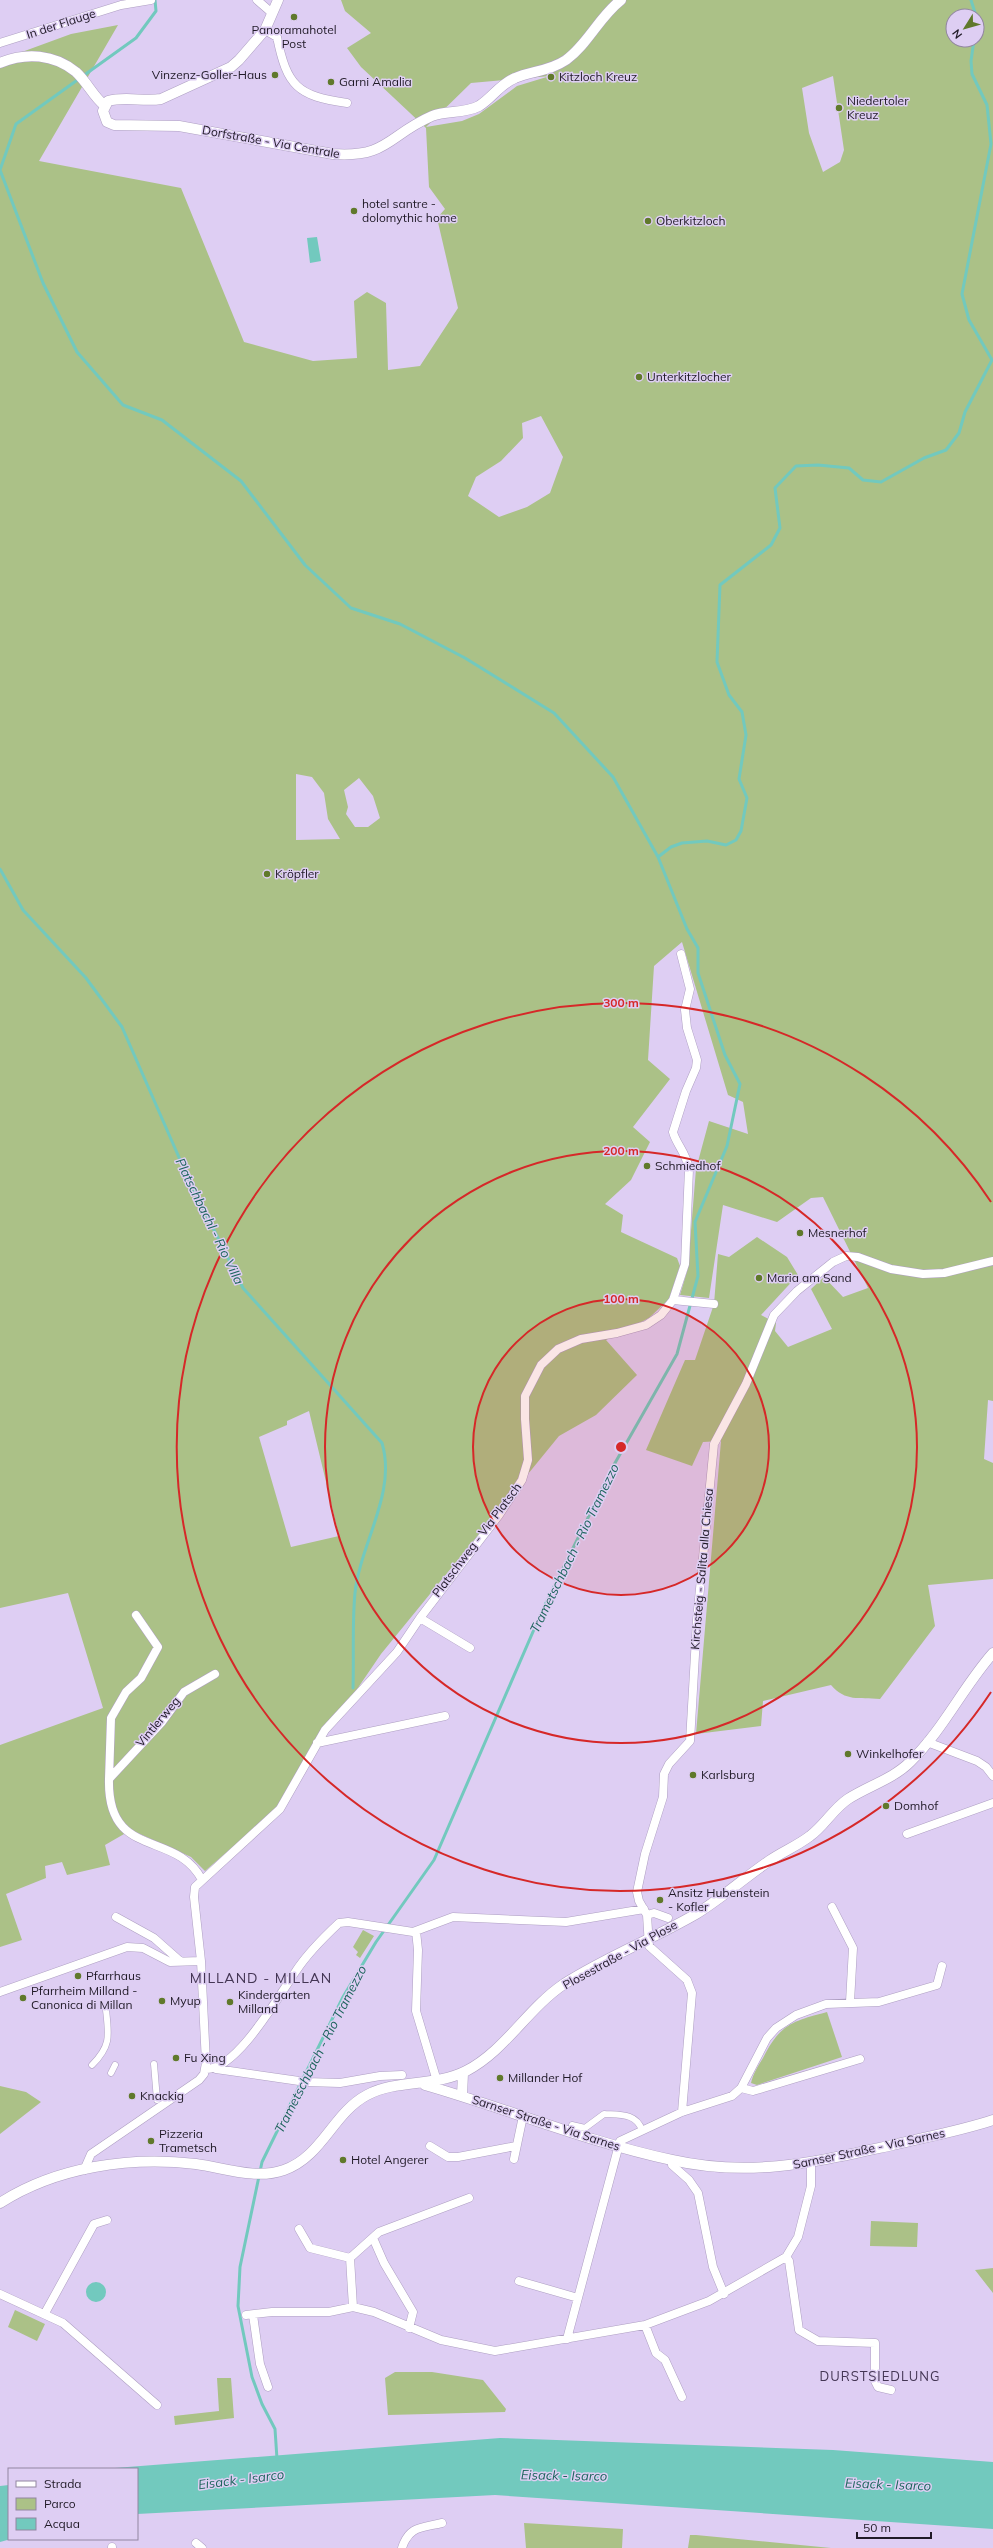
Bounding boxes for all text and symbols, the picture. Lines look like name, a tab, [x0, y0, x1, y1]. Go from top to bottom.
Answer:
street label: In der Flauge	[24, 5, 97, 42]
north arrow	[945, 8, 985, 48]
marker: Panoramahotel Post	[289, 12, 299, 22]
place label: Panoramahotel Post	[251, 22, 337, 51]
text: N	[949, 26, 965, 42]
place label: Vinzenz-Goller-Haus	[152, 67, 267, 82]
place label: Kitzloch Kreuz	[559, 69, 637, 84]
marker: Vinzenz-Goller-Haus	[270, 70, 280, 80]
marker: Kitzloch Kreuz	[546, 72, 556, 82]
place label: Garni Amalia	[339, 74, 412, 89]
marker: Garni Amalia	[326, 77, 336, 87]
place label: Niedertoler Kreuz	[847, 93, 909, 122]
marker: Niedertoler Kreuz	[834, 103, 844, 113]
street label: Dorfstraße - Via Centrale	[201, 122, 341, 161]
place label: hotel santre - dolomythic home	[362, 196, 457, 225]
marker: hotel santre - dolomythic home	[349, 206, 359, 216]
place label: Oberkitzloch	[656, 213, 726, 228]
marker: Oberkitzloch	[643, 216, 653, 226]
place label: Unterkitzlocher	[647, 369, 731, 384]
marker: Unterkitzlocher	[634, 372, 644, 382]
place label: Kröpfler	[275, 866, 319, 881]
marker: Kröpfler	[262, 869, 272, 879]
text: 300 m	[603, 995, 639, 1010]
text: 200 m	[603, 1143, 639, 1158]
water label: Platschbachl - Rio Villa	[172, 1155, 248, 1287]
place label: Schmiedhof	[655, 1158, 721, 1173]
marker: Schmiedhof	[642, 1161, 652, 1171]
place label: Mesnerhof	[808, 1225, 868, 1240]
marker: Mesnerhof	[795, 1228, 805, 1238]
place label: Maria am Sand	[767, 1270, 852, 1285]
marker: Maria am Sand	[754, 1273, 764, 1283]
text: 100 m	[603, 1291, 639, 1306]
centre of rings	[614, 1440, 628, 1454]
water label: Trametschbach - Rio Tramezzo	[526, 1461, 622, 1635]
street label: Platschweg - Via Platsch	[429, 1480, 524, 1600]
street label: Kirchsteig - Salita alla Chiesa	[687, 1488, 716, 1650]
street label: Vintlerweg	[132, 1694, 183, 1750]
place label: Winkelhofer	[856, 1746, 924, 1761]
marker: Winkelhofer	[843, 1749, 853, 1759]
place label: Karlsburg	[701, 1767, 755, 1782]
marker: Karlsburg	[688, 1770, 698, 1780]
place label: Domhof	[894, 1798, 939, 1813]
marker: Domhof	[881, 1801, 891, 1811]
place label: Ansitz Hubenstein - Kofler	[668, 1885, 770, 1914]
marker: Ansitz Hubenstein - Kofler	[655, 1895, 665, 1905]
street label: Plosestraße - Via Plose	[560, 1917, 680, 1992]
water label: Trametschbach - Rio Tramezzo	[271, 1962, 369, 2136]
place label: Pfarrhaus	[86, 1968, 141, 1983]
district label: MILLAND - MILLAN	[190, 1969, 332, 1987]
marker: Pfarrhaus	[73, 1971, 83, 1981]
place label: Pfarrheim Milland - Canonica di Millan	[31, 1983, 137, 2012]
place label: Kindergarten Milland	[238, 1987, 310, 2016]
marker: Pfarrheim Milland - Canonica di Millan	[18, 1993, 28, 2003]
place label: Myup	[170, 1993, 201, 2008]
marker: Myup	[157, 1996, 167, 2006]
marker: Kindergarten Milland	[225, 1997, 235, 2007]
place label: Fu Xing	[184, 2050, 226, 2065]
marker: Fu Xing	[171, 2053, 181, 2063]
place label: Millander Hof	[508, 2070, 583, 2085]
marker: Millander Hof	[495, 2073, 505, 2083]
place label: Knackig	[140, 2088, 184, 2103]
marker: Knackig	[127, 2091, 137, 2101]
street label: Sarnser Straße - Via Sarnes	[470, 2091, 622, 2154]
street label: Sarnser Straße - Via Sarnes	[792, 2125, 946, 2172]
place label: Pizzeria Trametsch	[159, 2126, 217, 2155]
marker: Pizzeria Trametsch	[146, 2136, 156, 2146]
place label: Hotel Angerer	[351, 2152, 429, 2167]
marker: Hotel Angerer	[338, 2155, 348, 2165]
district label: DURSTSIEDLUNG	[820, 2368, 940, 2384]
water label: Eisack - Isarco	[197, 2466, 285, 2492]
water label: Eisack - Isarco	[521, 2466, 607, 2484]
legend	[8, 2468, 138, 2540]
water label: Eisack - Isarco	[845, 2474, 931, 2494]
text: Strada	[44, 2476, 82, 2491]
text: Parco	[44, 2496, 76, 2511]
scale bar	[857, 2514, 931, 2540]
text: Acqua	[44, 2516, 80, 2531]
text: 50 m	[863, 2520, 891, 2535]

